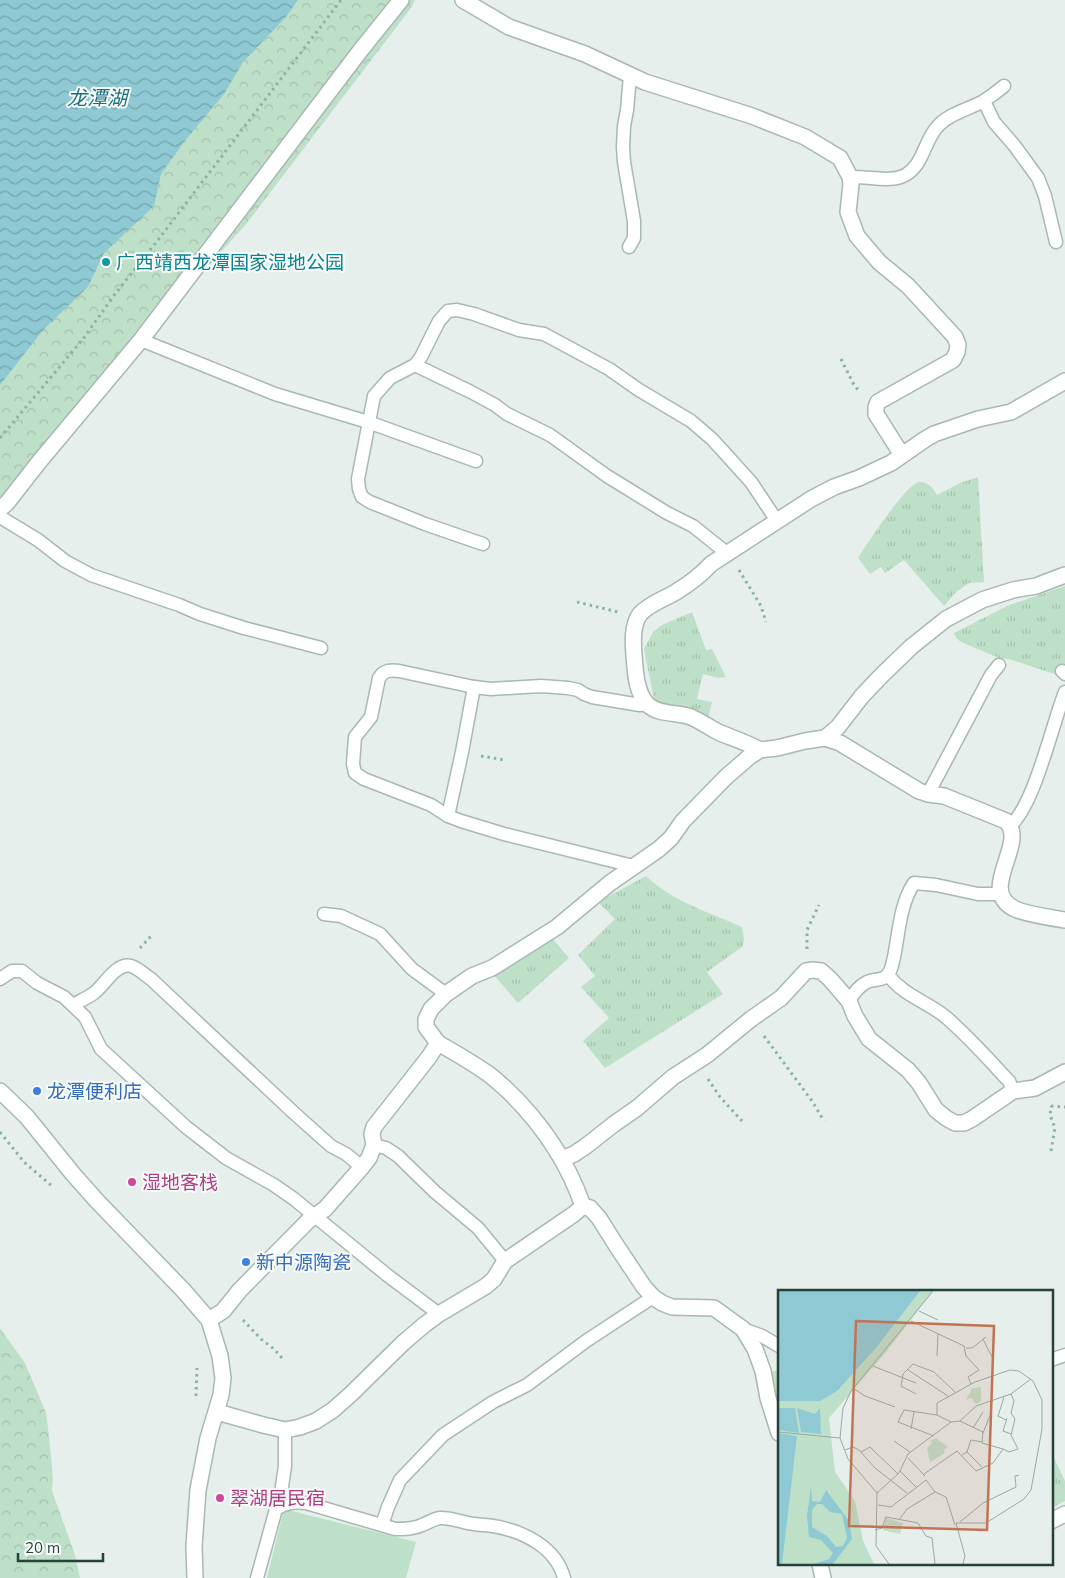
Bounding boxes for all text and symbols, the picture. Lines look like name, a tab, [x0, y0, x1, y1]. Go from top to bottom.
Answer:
water label: 龙潭湖	[67, 85, 130, 110]
place label: 广西靖西龙潭国家湿地公园	[116, 250, 344, 274]
marker: 广西靖西龙潭国家湿地公园	[100, 256, 112, 268]
place label: 龙潭便利店	[47, 1079, 142, 1103]
marker: 龙潭便利店	[31, 1085, 43, 1097]
place label: 湿地客栈	[142, 1170, 218, 1194]
marker: 湿地客栈	[126, 1176, 138, 1188]
place label: 新中源陶瓷	[256, 1250, 351, 1274]
marker: 新中源陶瓷	[240, 1256, 252, 1268]
inset map	[778, 1290, 1052, 1566]
place label: 翠湖居民宿	[230, 1486, 325, 1510]
marker: 翠湖居民宿	[214, 1492, 226, 1504]
scale bar	[18, 1530, 102, 1562]
text: 20 m	[25, 1538, 60, 1557]

